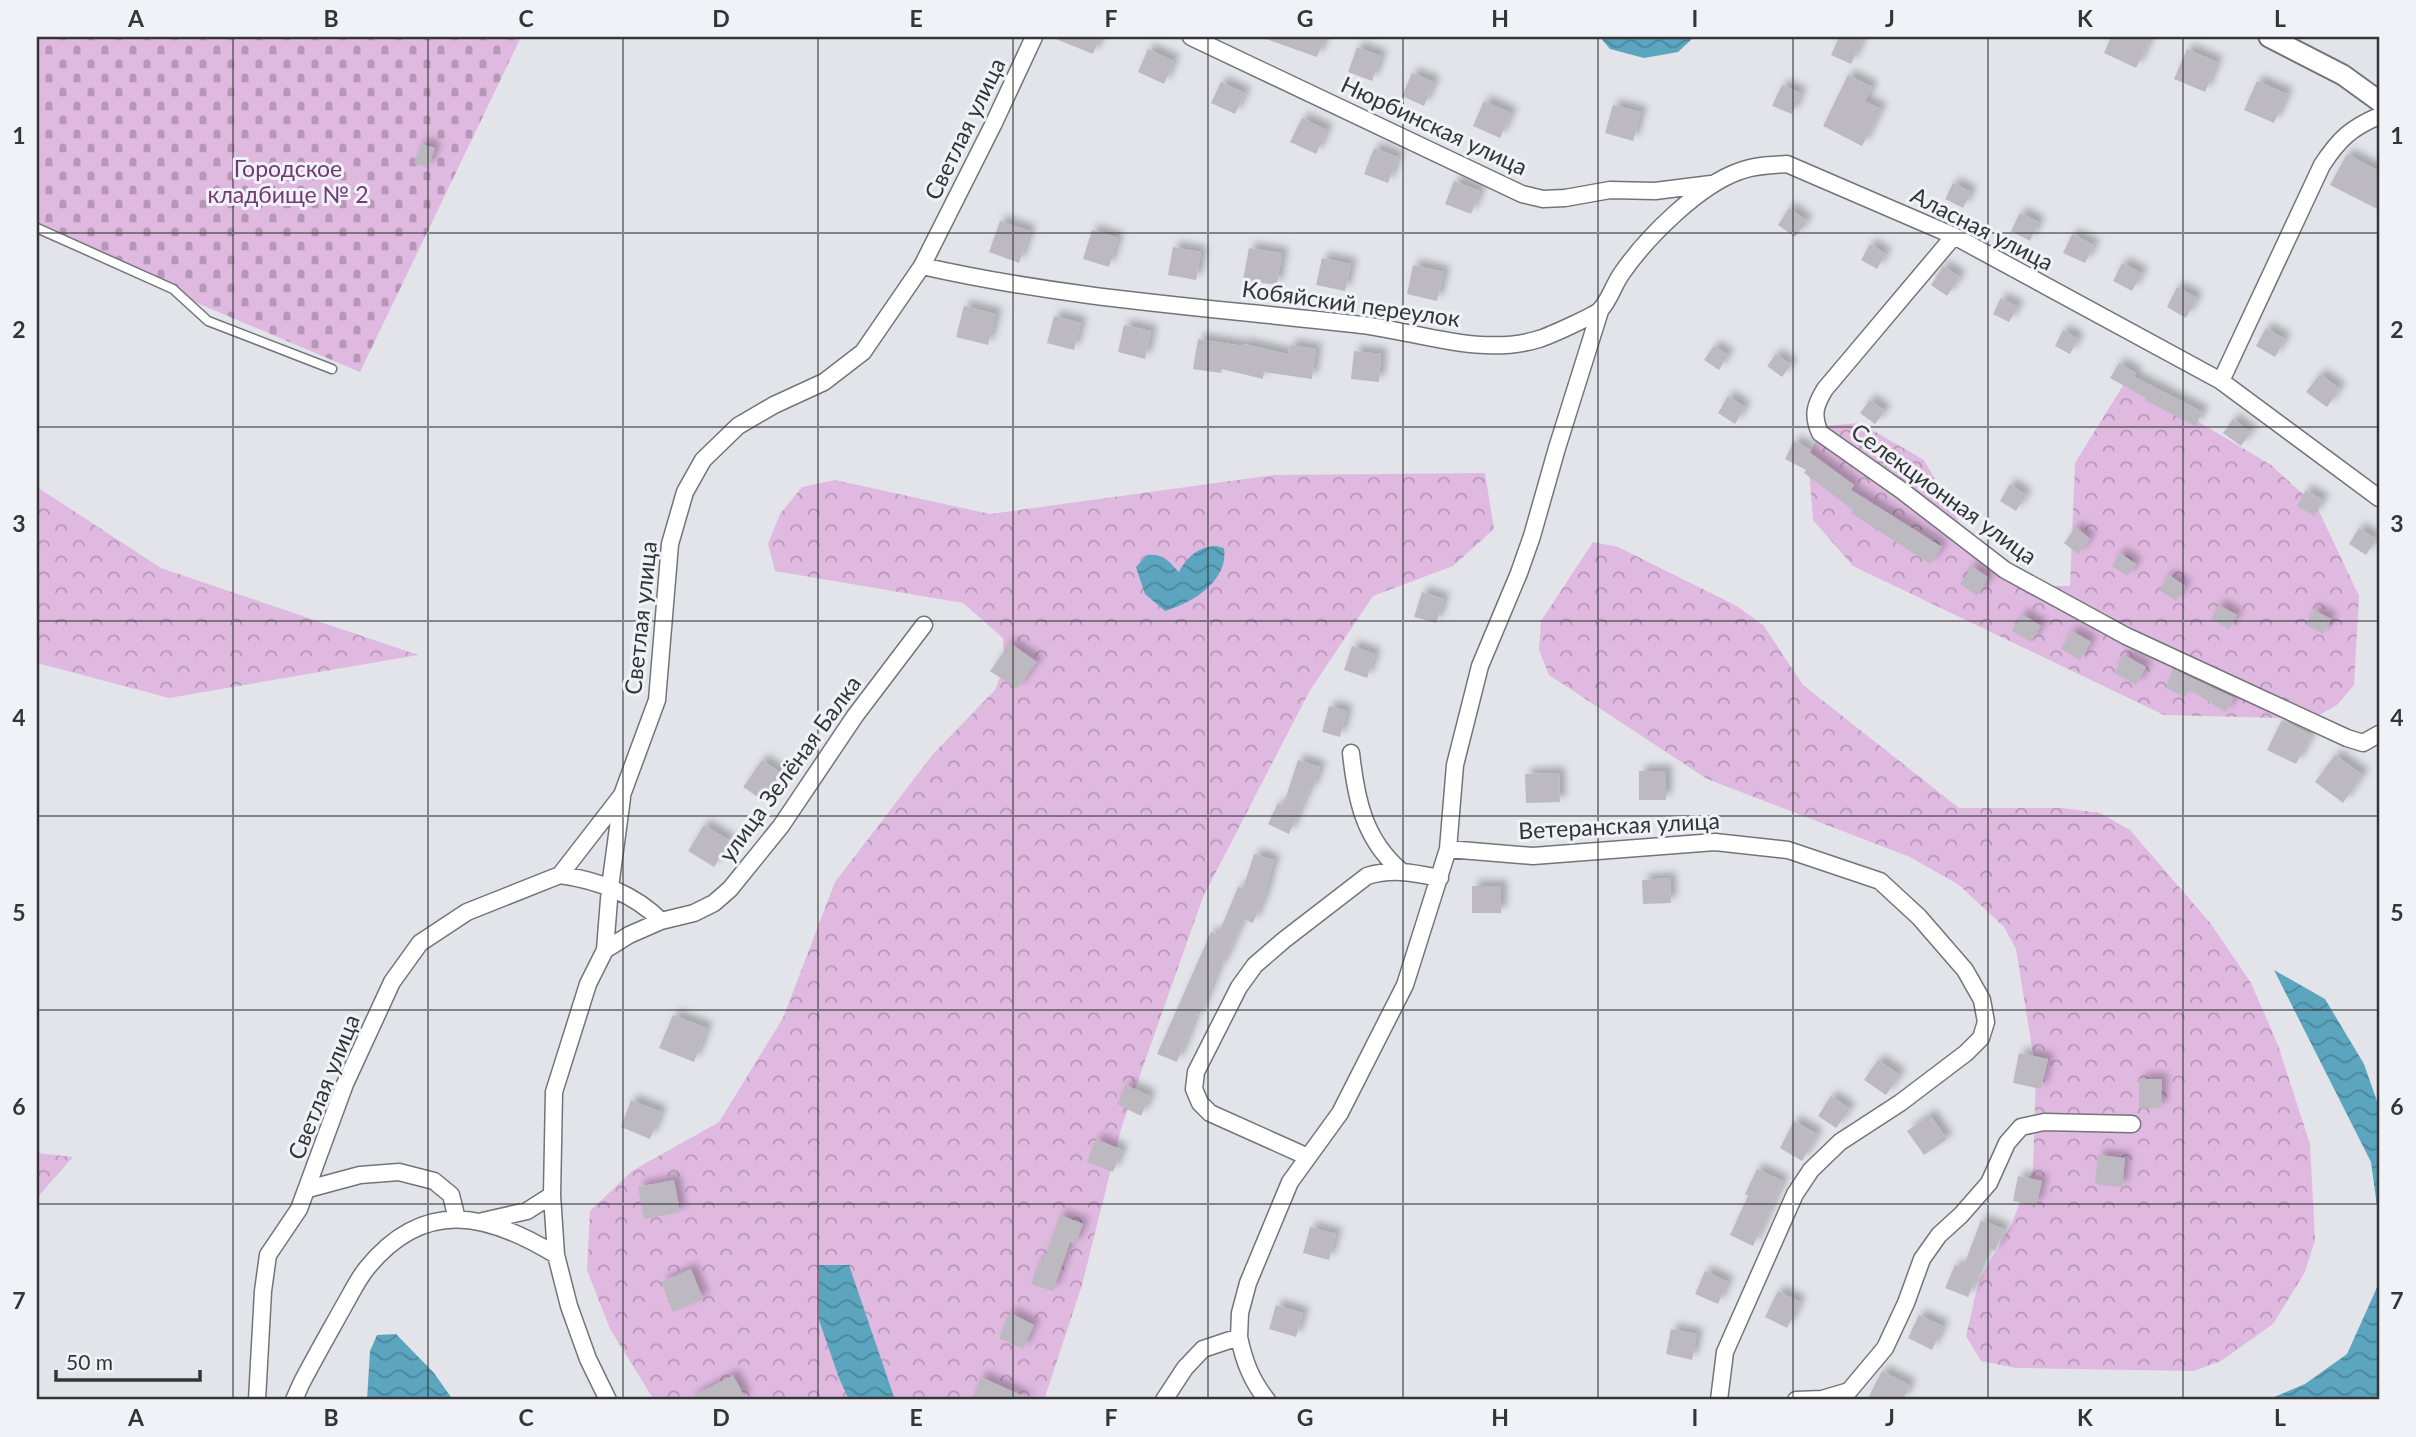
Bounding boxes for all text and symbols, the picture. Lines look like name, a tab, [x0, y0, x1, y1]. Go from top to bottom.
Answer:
text: A	[127, 4, 145, 32]
text: B	[323, 4, 339, 32]
text: C	[518, 4, 534, 32]
text: D	[712, 4, 730, 32]
text: E	[909, 4, 923, 32]
text: F	[1104, 4, 1118, 32]
text: G	[1297, 4, 1313, 32]
text: H	[1491, 4, 1509, 32]
text: I	[1692, 4, 1698, 32]
text: J	[1885, 4, 1895, 32]
text: K	[2077, 4, 2093, 32]
text: L	[2274, 4, 2286, 32]
street label: Светлая улица	[918, 53, 1010, 204]
street label: Нюрбинская улица	[1337, 70, 1532, 181]
text: 1	[12, 121, 26, 149]
text: 1	[2390, 121, 2404, 149]
park label: Городское кладбище № 2	[208, 154, 368, 208]
street label: Аласная улица	[1907, 180, 2058, 276]
street label: Кобяйский переулок	[1240, 274, 1462, 332]
text: 2	[12, 315, 26, 343]
text: 2	[2390, 315, 2404, 343]
street label: Селекционная улица	[1846, 417, 2043, 570]
text: 3	[12, 509, 26, 537]
text: 3	[2390, 509, 2404, 537]
street label: Светлая улица	[618, 540, 662, 696]
street label: улица Зелёная Балка	[712, 670, 866, 867]
text: 4	[12, 703, 26, 731]
text: 4	[2390, 703, 2404, 731]
street label: Ветеранская улица	[1518, 806, 1720, 844]
text: 5	[12, 898, 26, 926]
text: 5	[2390, 898, 2404, 926]
street label: Светлая улица	[281, 1010, 365, 1163]
text: 6	[12, 1092, 26, 1120]
text: 6	[2390, 1092, 2404, 1120]
text: 7	[12, 1286, 26, 1314]
text: 7	[2390, 1286, 2404, 1314]
scale bar	[56, 1339, 200, 1383]
text: 50 m	[66, 1349, 113, 1374]
text: A	[127, 1403, 145, 1431]
text: B	[323, 1403, 339, 1431]
text: C	[518, 1403, 534, 1431]
text: D	[712, 1403, 730, 1431]
text: E	[909, 1403, 923, 1431]
text: F	[1104, 1403, 1118, 1431]
text: G	[1297, 1403, 1313, 1431]
text: H	[1491, 1403, 1509, 1431]
text: I	[1692, 1403, 1698, 1431]
text: J	[1885, 1403, 1895, 1431]
text: K	[2077, 1403, 2093, 1431]
text: L	[2274, 1403, 2286, 1431]

